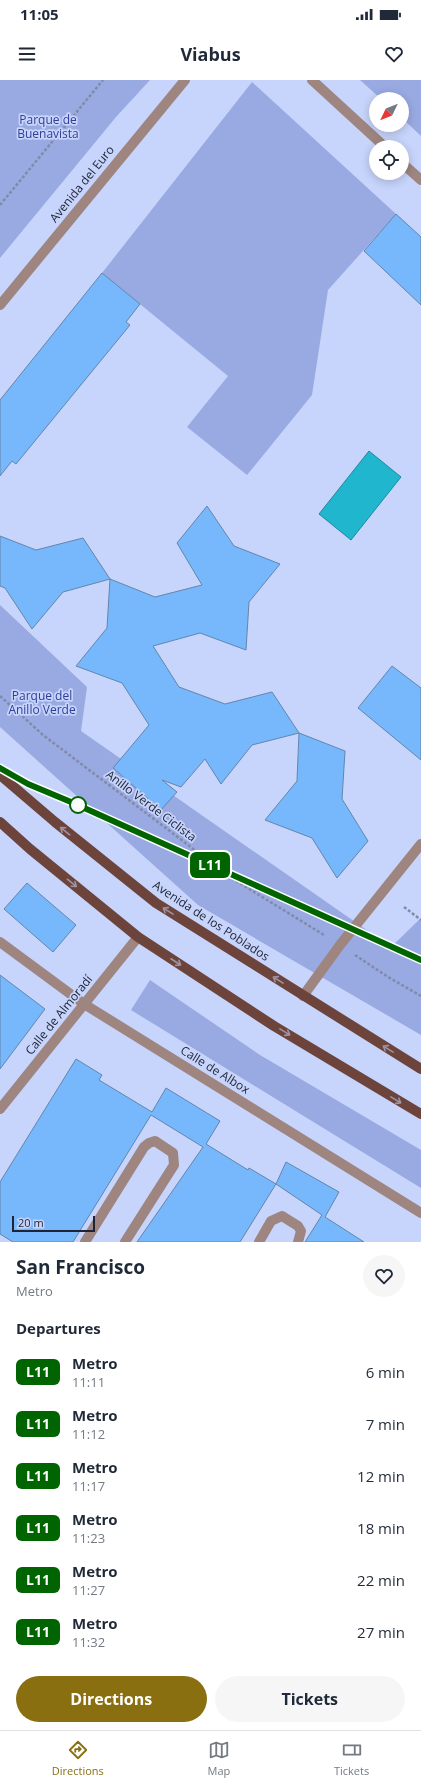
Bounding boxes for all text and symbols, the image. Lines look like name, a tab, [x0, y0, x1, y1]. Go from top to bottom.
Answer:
text: 11:05	[20, 4, 59, 24]
text: Viabus	[180, 42, 241, 66]
icon: menu	[16, 43, 38, 65]
icon: heart	[383, 43, 405, 65]
north arrow	[369, 92, 409, 132]
map controls	[369, 92, 409, 180]
park label: Parque de Buenavista	[17, 111, 79, 142]
button: locate	[369, 140, 409, 180]
street label: Avenida del Euro	[45, 142, 118, 226]
park label: Parque del Anillo Verde	[8, 687, 76, 718]
street label: Anillo Verde Ciclista	[102, 766, 200, 845]
unlabelled marker	[69, 796, 87, 814]
one-way arrow	[60, 826, 71, 835]
line badge: L11	[187, 852, 233, 878]
text: L11	[198, 855, 222, 874]
street label: Avenida de los Poblados	[150, 876, 273, 965]
one-way arrow	[67, 879, 78, 888]
one-way arrow	[162, 906, 174, 914]
one-way arrow	[170, 958, 181, 966]
street label: Calle de Almoradí	[21, 970, 97, 1058]
one-way arrow	[273, 976, 284, 984]
one-way arrow	[279, 1029, 291, 1037]
street label: Calle de Albox	[177, 1041, 254, 1098]
one-way arrow	[383, 1045, 394, 1053]
one-way arrow	[390, 1096, 402, 1104]
scale bar	[12, 1214, 95, 1233]
text: 20 m	[18, 1215, 44, 1230]
text: San Francisco	[16, 1254, 145, 1280]
button: heart	[363, 1255, 405, 1297]
text: Metro	[16, 1282, 53, 1300]
text: Departures	[16, 1318, 101, 1338]
text: Metro	[72, 1353, 118, 1373]
text: L11	[26, 1362, 50, 1381]
text: 6 min	[366, 1362, 405, 1382]
text: 11:11	[72, 1373, 105, 1391]
text: Metro	[72, 1405, 118, 1425]
text: L11	[26, 1414, 50, 1433]
text: 7 min	[366, 1414, 405, 1434]
text: 11:12	[72, 1425, 105, 1443]
text: Metro	[72, 1457, 118, 1477]
text: L11	[26, 1466, 50, 1485]
text: 12 min	[357, 1466, 405, 1486]
text: 11:17	[72, 1477, 105, 1495]
text: Metro	[72, 1509, 118, 1529]
text: L11	[26, 1518, 50, 1537]
text: 18 min	[357, 1518, 405, 1538]
text: 11:23	[72, 1529, 105, 1547]
text: Metro	[72, 1561, 118, 1581]
text: L11	[26, 1570, 50, 1589]
text: 22 min	[357, 1570, 405, 1590]
text: 11:27	[72, 1581, 105, 1599]
text: Metro	[72, 1613, 118, 1633]
text: L11	[26, 1622, 50, 1641]
text: 27 min	[357, 1622, 405, 1642]
text: 11:32	[72, 1633, 105, 1651]
button: Directions	[16, 1676, 207, 1722]
button: Tickets	[215, 1676, 405, 1722]
tab: Directions	[52, 1739, 104, 1778]
tab: Map	[208, 1739, 230, 1778]
tab: Tickets	[334, 1739, 369, 1778]

